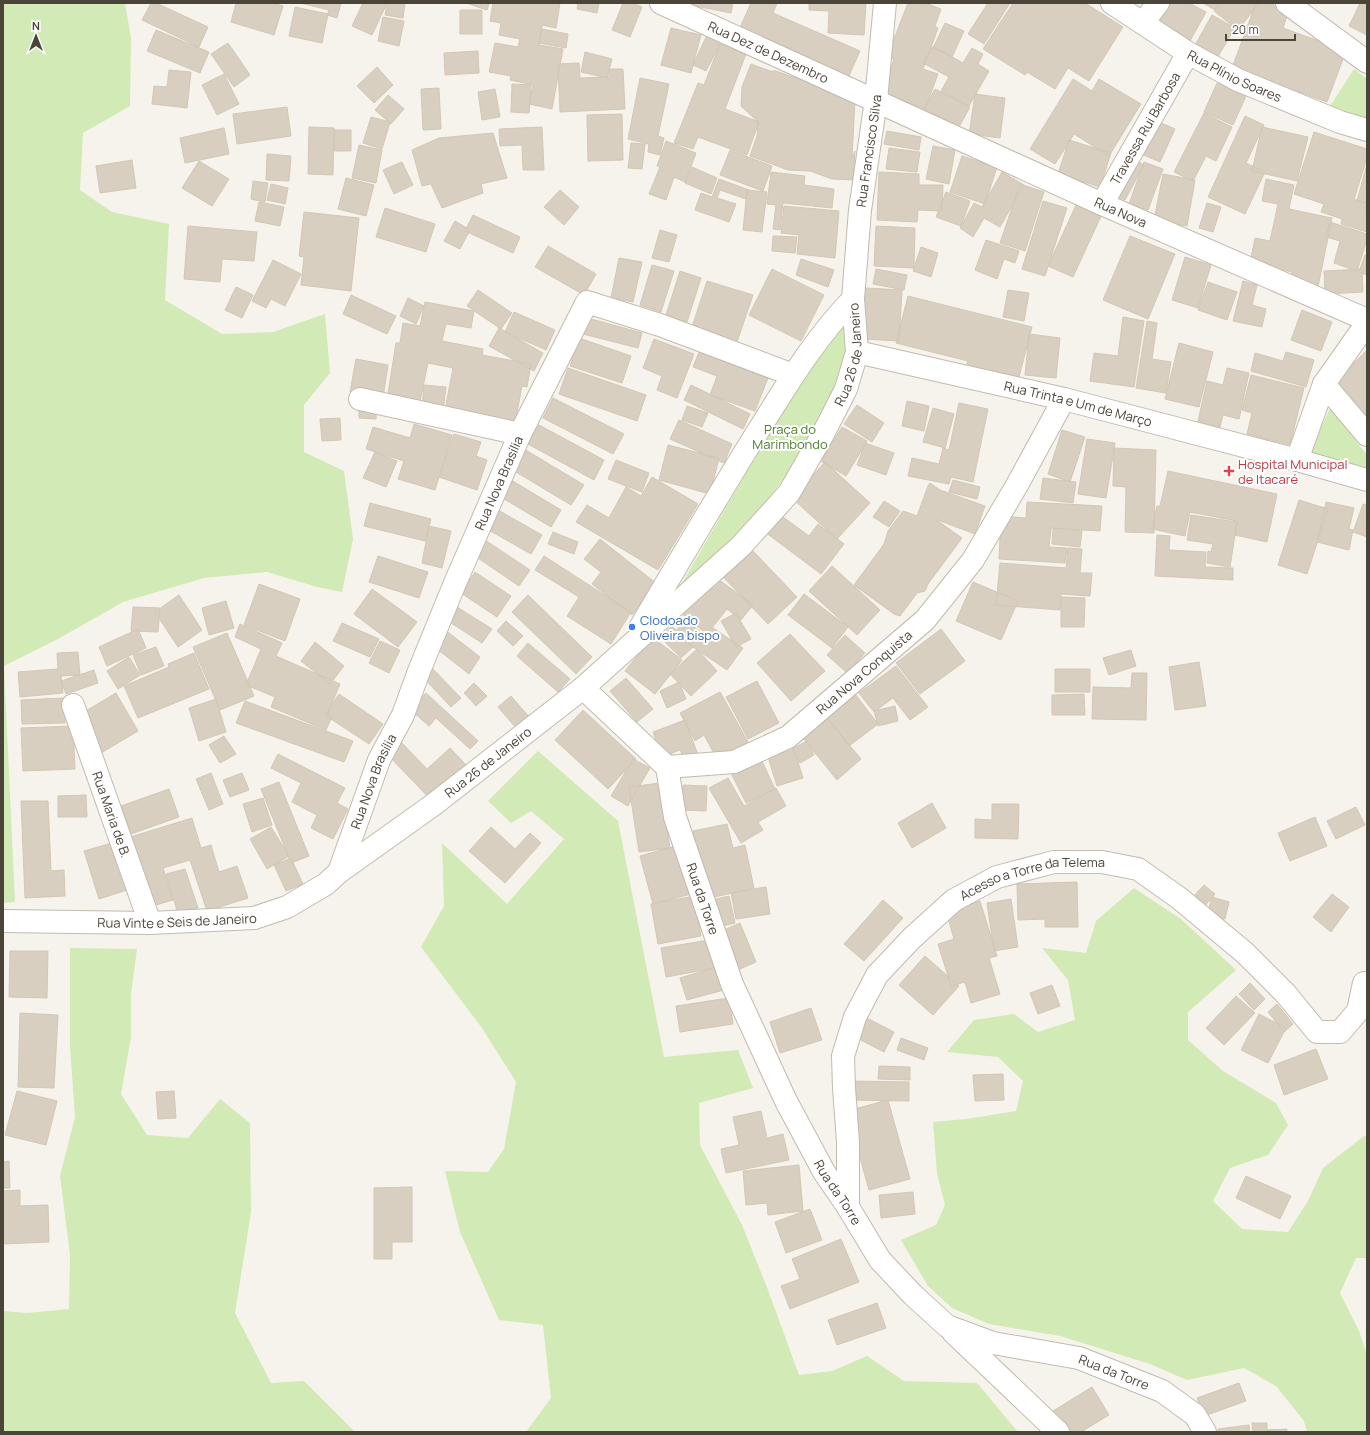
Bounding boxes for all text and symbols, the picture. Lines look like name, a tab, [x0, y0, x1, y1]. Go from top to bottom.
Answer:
north arrow	[16, 16, 56, 56]
scale bar	[1226, 16, 1295, 42]
street label: Rua Dez de Dezembro	[705, 17, 832, 87]
text: N	[32, 18, 40, 33]
text: 20 m	[1232, 21, 1259, 38]
street label: Rua Plínio Soares	[1184, 45, 1285, 106]
street label: Travessa Rui Barbosa	[1106, 69, 1184, 188]
street label: Rua Francisco Silva	[852, 94, 885, 208]
street label: Rua Nova	[1092, 193, 1150, 232]
street label: Rua 26 de Janeiro	[830, 302, 866, 409]
street label: Rua Trinta e Um de Março	[1002, 377, 1154, 431]
park label: Praça do Marimbondo	[752, 420, 828, 453]
street label: Rua Nova Brasília	[470, 433, 527, 533]
place label: Hospital Municipal de Itacaré	[1238, 455, 1348, 488]
marker: Hospital Municipal de Itacaré	[1223, 465, 1235, 477]
place label: Clodoado Oliveira bispo	[640, 611, 720, 644]
marker: Clodoado Oliveira bispo	[627, 622, 637, 632]
street label: Rua Nova Conquista	[812, 626, 916, 718]
street label: Rua 26 de Janeiro	[441, 722, 535, 802]
street label: Rua Nova Brasília	[346, 731, 400, 831]
street label: Rua Maria de B.	[88, 769, 135, 860]
street label: Acesso a Torre da Telema	[956, 853, 1105, 904]
street label: Rua da Torre	[682, 861, 724, 937]
street label: Rua Vinte e Seis de Janeiro	[97, 909, 257, 932]
street label: Rua da Torre	[810, 1156, 866, 1229]
street label: Rua da Torre	[1076, 1350, 1152, 1394]

